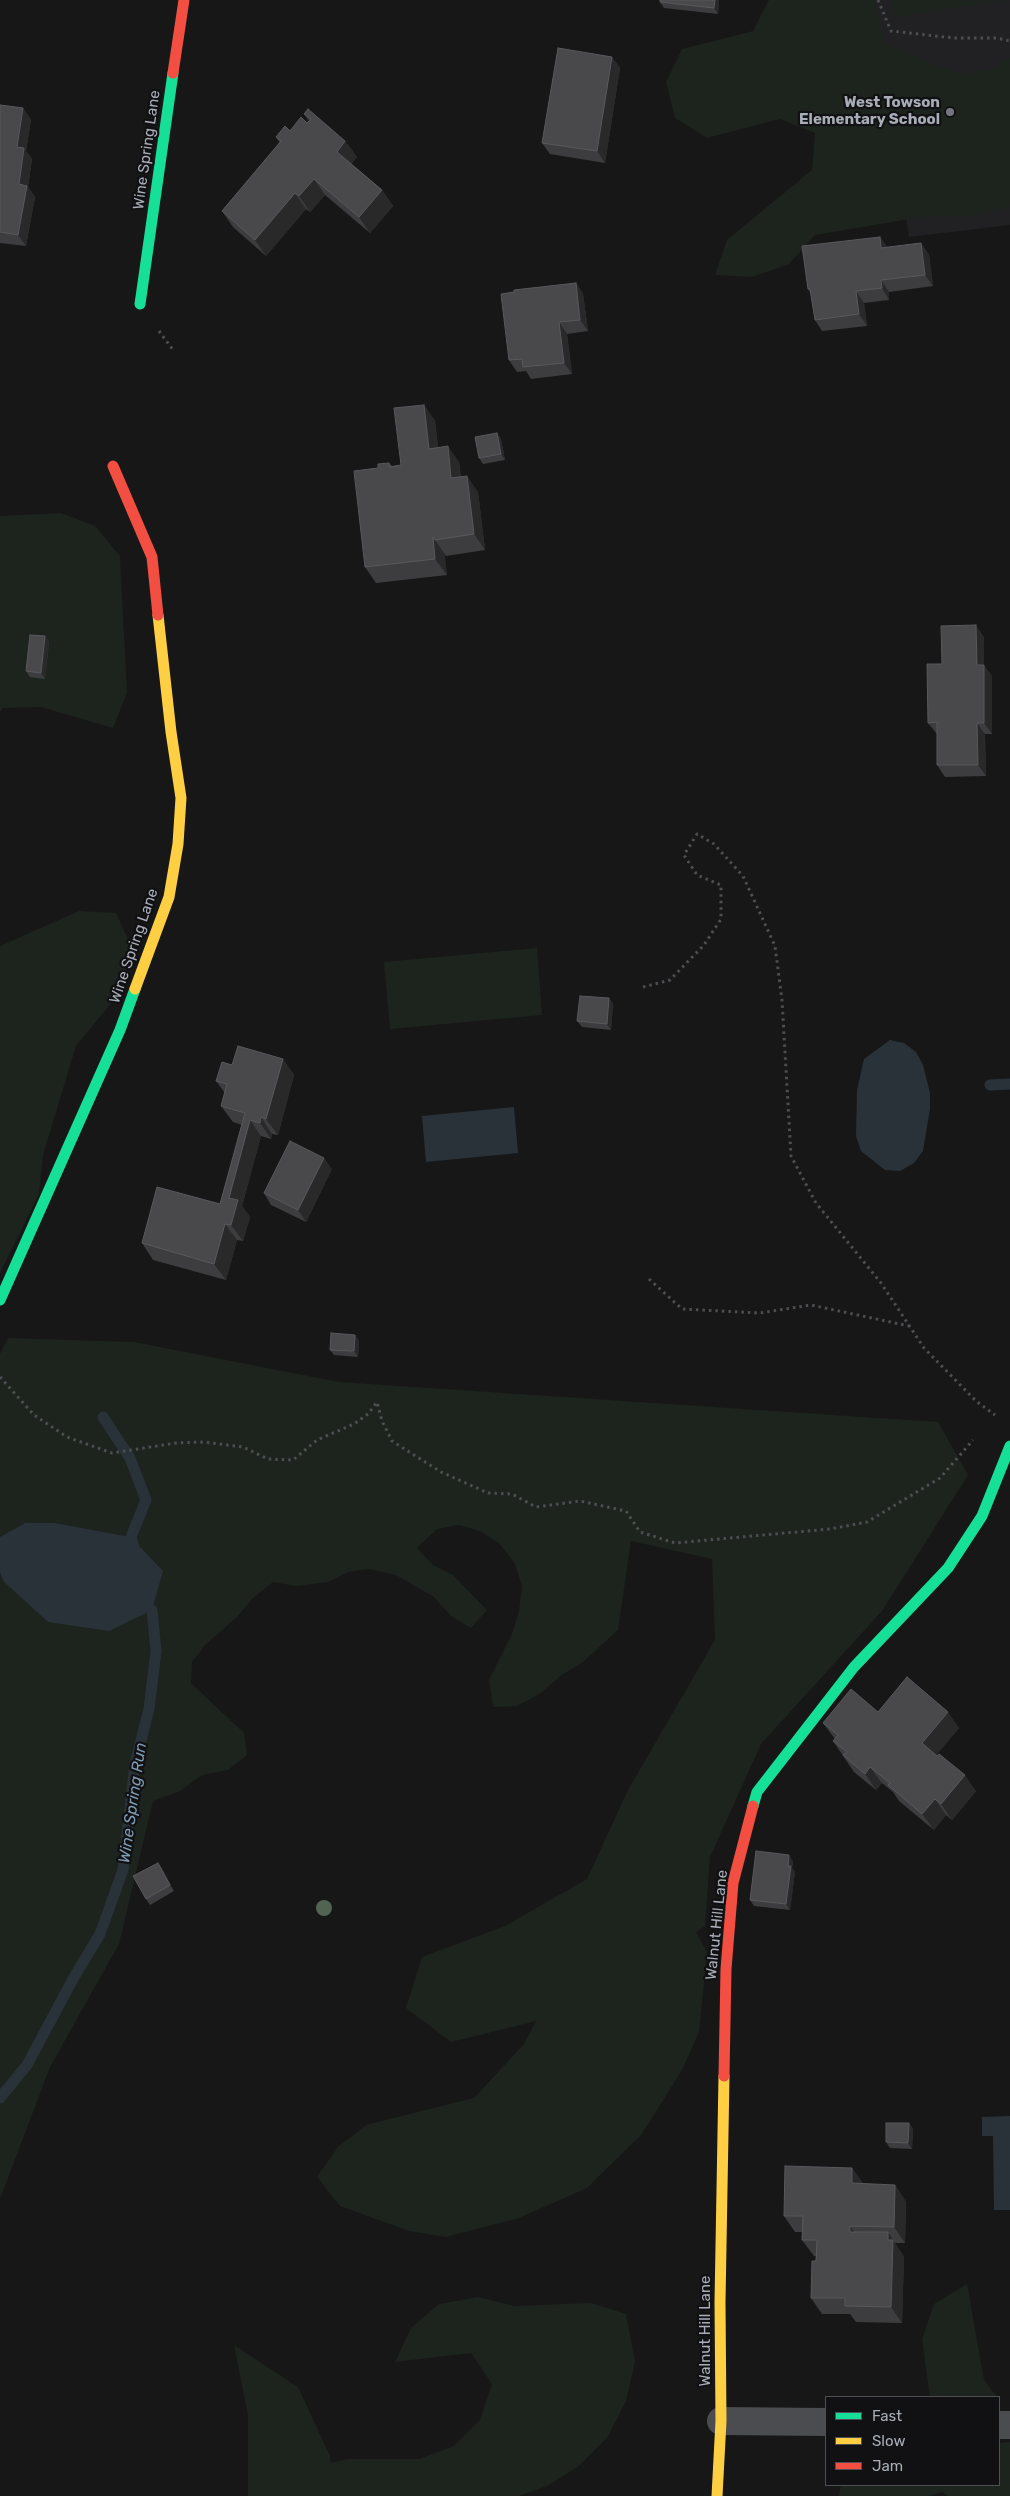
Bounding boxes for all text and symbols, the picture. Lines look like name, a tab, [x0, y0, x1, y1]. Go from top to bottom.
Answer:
street label: Wine Spring Lane	[130, 89, 164, 211]
place label: West Towson Elementary School	[799, 94, 940, 129]
marker: West Towson Elementary School	[944, 106, 956, 118]
street label: Wine Spring Lane	[106, 886, 162, 1006]
water label: Wine Spring Run	[115, 1741, 151, 1865]
street label: Walnut Hill Lane	[702, 1869, 732, 1981]
street label: Walnut Hill Lane	[697, 2276, 715, 2386]
legend	[825, 2396, 1000, 2486]
text: Fast	[872, 2407, 902, 2425]
text: Slow	[872, 2432, 905, 2450]
text: Jam	[872, 2457, 903, 2475]

